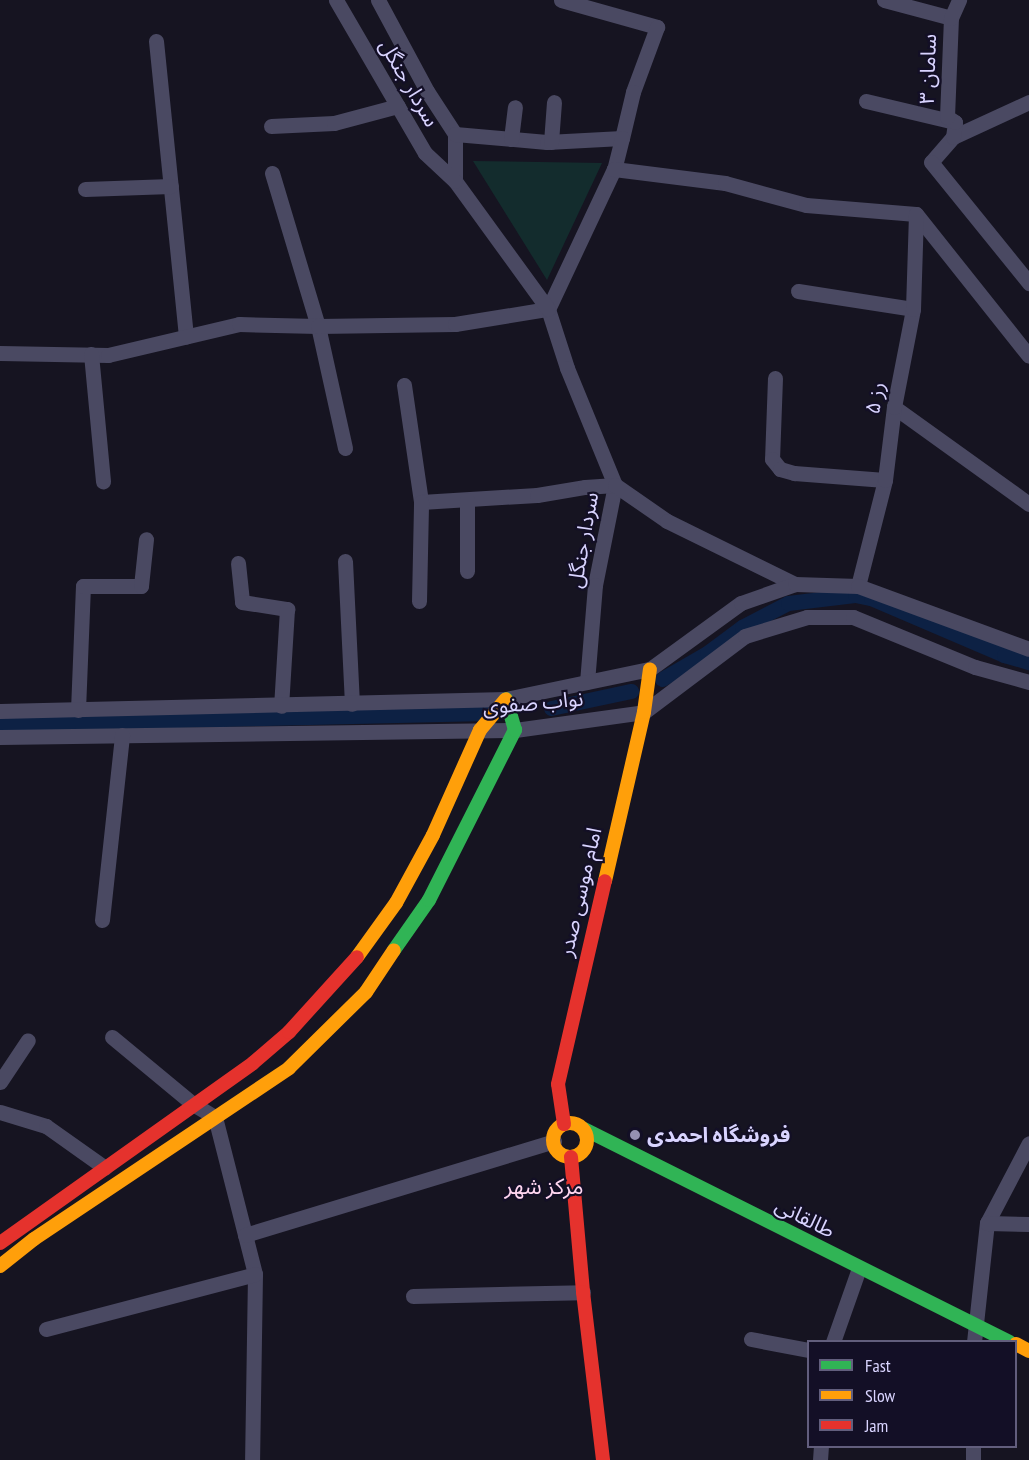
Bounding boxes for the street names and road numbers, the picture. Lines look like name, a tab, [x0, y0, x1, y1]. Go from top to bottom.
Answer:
street label: سامان ۳	[914, 33, 942, 105]
street label: سردار جنگل	[374, 35, 444, 131]
street label: رز ۵	[860, 380, 890, 416]
street label: سردار جنگل	[562, 490, 604, 590]
street label: نواب صفوی	[482, 686, 584, 720]
street label: امام موسی صدر	[553, 825, 607, 959]
street label: طالقانی	[771, 1192, 839, 1244]

